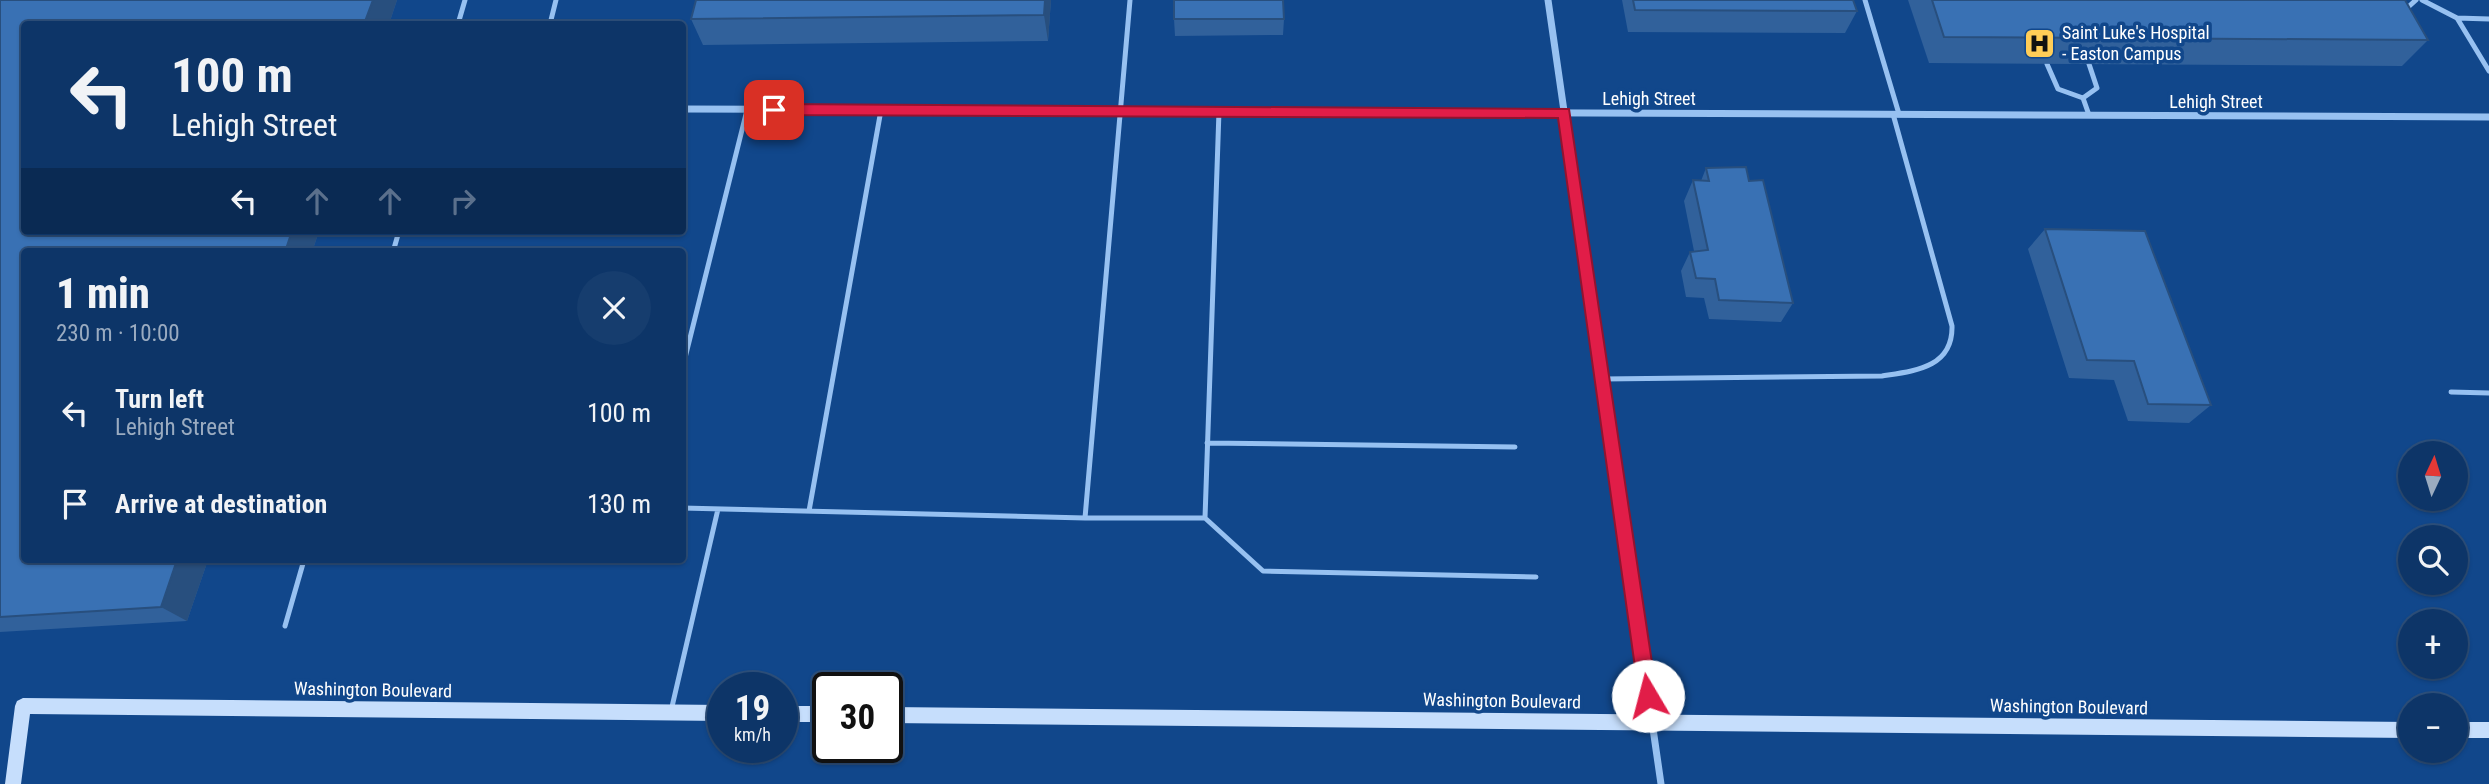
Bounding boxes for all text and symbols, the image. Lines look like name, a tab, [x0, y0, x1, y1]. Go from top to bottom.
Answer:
place label: Saint Luke's Hospital - Easton Campus	[2062, 22, 2210, 64]
hospital icon: Saint Luke's Hospital - Easton Campus	[2022, 26, 2056, 60]
text: 100 m	[171, 47, 293, 104]
icon: left	[56, 49, 147, 140]
pin	[744, 80, 804, 140]
street label: Lehigh Street	[1602, 88, 1696, 109]
icon: arrive	[755, 91, 793, 129]
street label: Lehigh Street	[2169, 91, 2263, 112]
text: Lehigh Street	[171, 106, 338, 144]
icon: left	[225, 182, 263, 220]
icon: ahead	[298, 182, 336, 220]
icon: ahead	[371, 182, 409, 220]
icon: right	[444, 182, 482, 220]
text: 1 min	[56, 269, 150, 318]
button: close	[577, 271, 651, 345]
text: 230 m · 10:00	[56, 320, 180, 347]
text: Turn left	[115, 384, 204, 414]
icon: left	[56, 394, 94, 432]
text: 100 m	[587, 398, 651, 428]
text: Lehigh Street	[115, 414, 235, 441]
north arrow	[2398, 441, 2468, 511]
map controls	[2398, 441, 2468, 763]
icon: arrive	[56, 485, 94, 523]
text: Arrive at destination	[115, 489, 327, 519]
text: 130 m	[587, 489, 651, 519]
button: search	[2398, 525, 2468, 595]
button: +	[2398, 609, 2468, 679]
position arrow	[1611, 659, 1685, 733]
speed limit sign: 30	[812, 672, 903, 763]
street label: Washington Boulevard	[294, 678, 452, 701]
text: 19	[735, 688, 770, 729]
street label: Washington Boulevard	[1423, 689, 1581, 712]
button: −	[2398, 693, 2468, 763]
street label: Washington Boulevard	[1990, 695, 2148, 718]
text: km/h	[734, 724, 771, 745]

